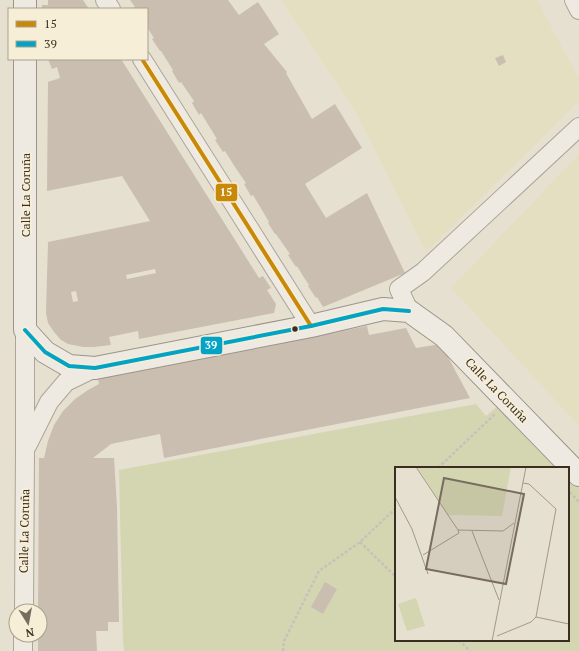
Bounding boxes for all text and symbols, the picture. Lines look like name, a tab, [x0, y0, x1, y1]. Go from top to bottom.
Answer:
legend	[8, 8, 148, 60]
text: 15	[44, 16, 57, 31]
text: 39	[44, 36, 57, 51]
street label: Calle La Coruña	[18, 153, 33, 237]
line badge: 15	[215, 183, 238, 202]
text: 15	[220, 185, 232, 199]
unlabelled marker	[290, 324, 300, 334]
line badge: 39	[200, 336, 223, 355]
text: 39	[205, 338, 217, 352]
street label: Calle La Coruña	[462, 354, 532, 426]
inset map	[395, 467, 569, 641]
street label: Calle La Coruña	[16, 489, 32, 573]
north arrow	[8, 603, 48, 643]
text: N	[24, 625, 35, 641]

